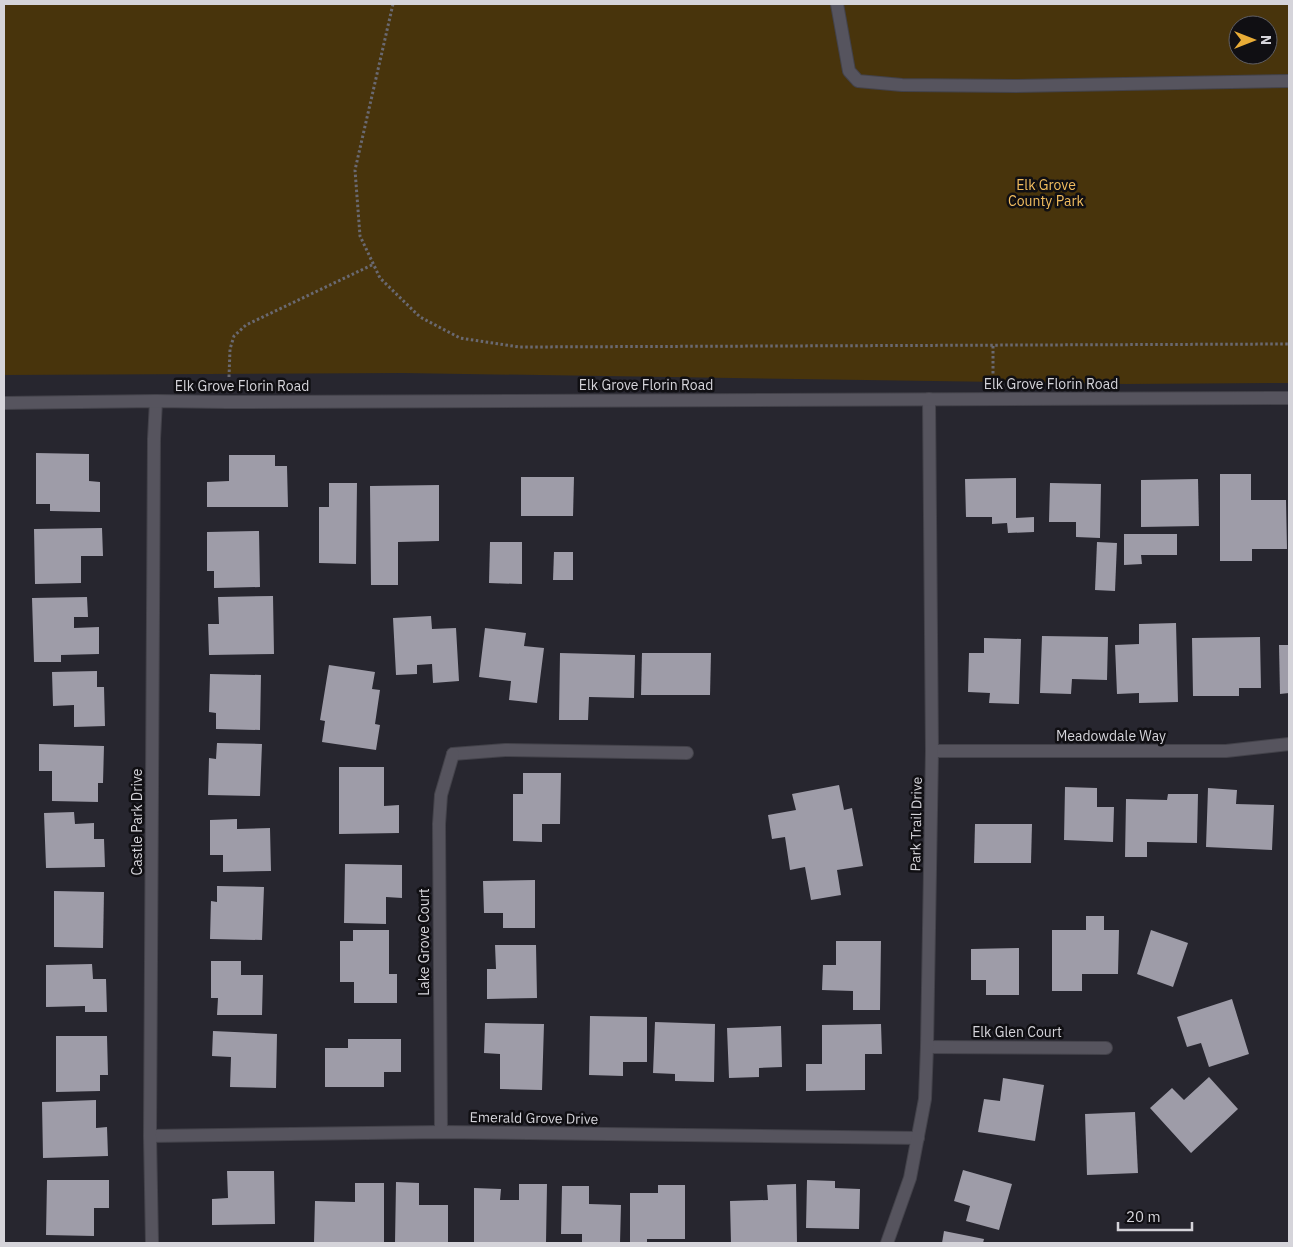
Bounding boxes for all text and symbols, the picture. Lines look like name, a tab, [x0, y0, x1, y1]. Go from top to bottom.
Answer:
north arrow	[1228, 15, 1278, 65]
text: N	[1257, 35, 1275, 45]
park label: Elk Grove County Park	[1008, 176, 1085, 210]
street label: Elk Grove Florin Road	[984, 375, 1118, 393]
street label: Elk Grove Florin Road	[579, 376, 713, 394]
street label: Elk Grove Florin Road	[175, 377, 309, 395]
street label: Meadowdale Way	[1056, 727, 1166, 745]
street label: Castle Park Drive	[128, 768, 146, 875]
street label: Park Trail Drive	[906, 776, 926, 871]
street label: Lake Grove Court	[415, 888, 433, 996]
street label: Elk Glen Court	[972, 1023, 1062, 1041]
street label: Emerald Grove Drive	[470, 1108, 599, 1128]
scale bar	[1118, 1200, 1192, 1232]
text: 20 m	[1126, 1207, 1161, 1226]

